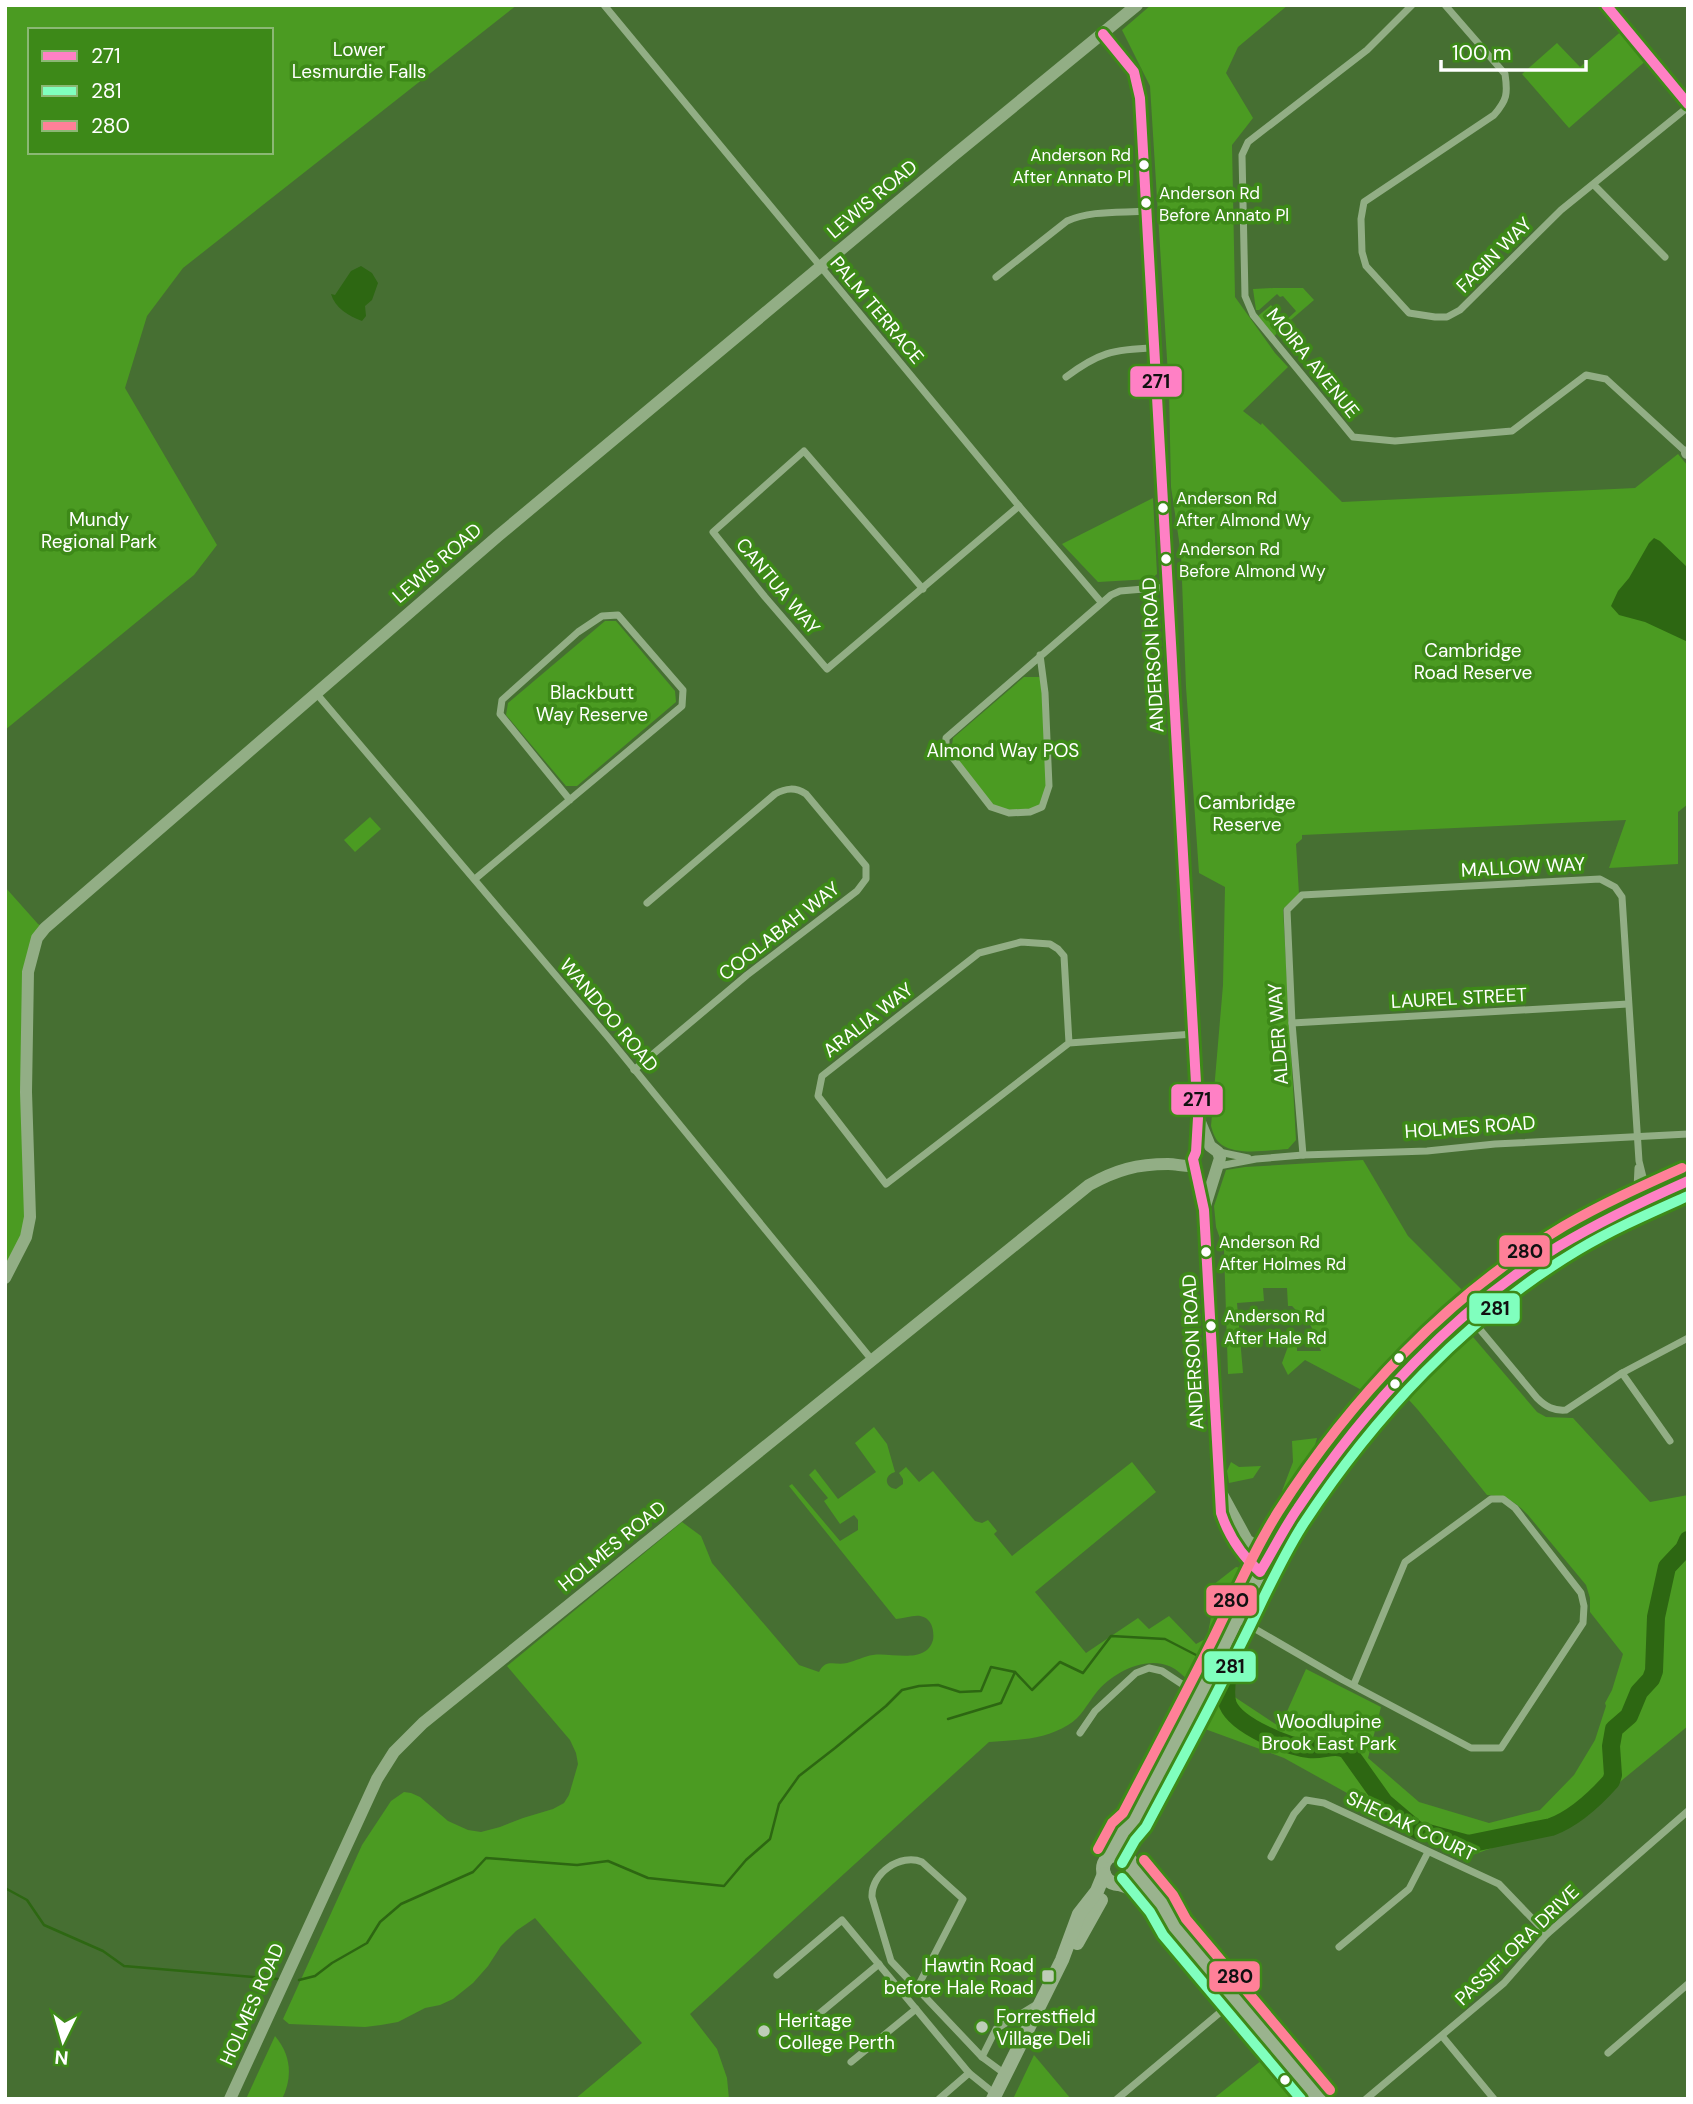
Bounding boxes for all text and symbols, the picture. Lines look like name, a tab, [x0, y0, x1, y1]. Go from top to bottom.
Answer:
legend	[28, 28, 273, 154]
scale bar	[1441, 28, 1586, 72]
park label: Lower Lesmurdie Falls	[292, 37, 426, 84]
text: 100 m	[1452, 39, 1512, 67]
text: 271	[91, 42, 121, 70]
text: 281	[91, 77, 122, 105]
text: 280	[91, 112, 130, 140]
place label: Anderson Rd After Annato Pl	[1013, 144, 1131, 188]
street label: LEWIS ROAD	[822, 154, 922, 244]
marker: Anderson Rd After Annato Pl	[1137, 158, 1151, 172]
place label: Anderson Rd Before Annato Pl	[1159, 182, 1289, 226]
marker: Anderson Rd Before Annato Pl	[1139, 196, 1153, 210]
street label: FAGIN WAY	[1451, 212, 1537, 298]
street label: PALM TERRACE	[825, 251, 929, 369]
street label: MOIRA AVENUE	[1261, 303, 1365, 423]
line badge: 271	[1129, 365, 1183, 398]
text: 271	[1142, 369, 1170, 394]
place label: Anderson Rd After Almond Wy	[1176, 487, 1311, 531]
marker: Anderson Rd After Almond Wy	[1156, 501, 1170, 515]
park label: Mundy Regional Park	[41, 507, 157, 554]
street label: LEWIS ROAD	[387, 517, 487, 609]
street label: CANTUA WAY	[730, 533, 826, 639]
place label: Anderson Rd Before Almond Wy	[1179, 538, 1326, 582]
marker: Anderson Rd Before Almond Wy	[1159, 552, 1173, 566]
street label: ANDERSON ROAD	[1136, 577, 1170, 733]
park label: Cambridge Road Reserve	[1414, 638, 1532, 685]
park label: Blackbutt Way Reserve	[536, 680, 648, 727]
park label: Almond Way POS	[927, 738, 1079, 763]
park label: Cambridge Reserve	[1198, 790, 1296, 837]
street label: MALLOW WAY	[1460, 851, 1586, 883]
street label: COOLABAH WAY	[713, 876, 845, 986]
street label: WANDOO ROAD	[554, 953, 664, 1077]
street label: ARALIA WAY	[818, 977, 918, 1063]
street label: ALDER WAY	[1262, 982, 1294, 1086]
street label: LAUREL STREET	[1390, 982, 1528, 1014]
line badge: 271	[1170, 1083, 1224, 1116]
text: 271	[1183, 1087, 1211, 1112]
street label: HOLMES ROAD	[1404, 1110, 1536, 1144]
place label: Anderson Rd After Holmes Rd	[1219, 1231, 1346, 1275]
line badge: 280	[1498, 1234, 1551, 1268]
text: 280	[1507, 1239, 1543, 1264]
marker: Anderson Rd After Holmes Rd	[1199, 1245, 1213, 1259]
street label: ANDERSON ROAD	[1176, 1274, 1210, 1430]
line badge: 281	[1468, 1292, 1521, 1325]
text: 281	[1480, 1296, 1510, 1321]
place label: Anderson Rd After Hale Rd	[1224, 1305, 1327, 1349]
marker: Anderson Rd After Hale Rd	[1204, 1319, 1218, 1333]
unlabelled marker	[1392, 1351, 1406, 1365]
unlabelled marker	[1388, 1377, 1402, 1391]
street label: HOLMES ROAD	[553, 1495, 671, 1597]
line badge: 280	[1205, 1584, 1258, 1617]
text: 280	[1213, 1588, 1249, 1613]
line badge: 281	[1203, 1650, 1257, 1683]
text: 281	[1215, 1654, 1245, 1679]
park label: Woodlupine Brook East Park	[1261, 1709, 1397, 1756]
street label: SHEOAK COURT	[1342, 1785, 1480, 1867]
street label: PASSIFLORA DRIVE	[1450, 1879, 1584, 2011]
street label: HOLMES ROAD	[214, 1939, 290, 2069]
place label: Hawtin Road before Hale Road	[884, 1953, 1034, 2000]
line badge: 280	[1208, 1960, 1261, 1993]
text: 280	[1217, 1964, 1253, 1989]
marker: Hawtin Road before Hale Road	[1040, 1968, 1056, 1984]
place label: Forrestfield Village Deli	[996, 2004, 1096, 2051]
north arrow	[28, 2006, 98, 2076]
place label: Heritage College Perth	[778, 2008, 895, 2055]
marker: Forrestfield Village Deli	[974, 2019, 990, 2035]
marker: Heritage College Perth	[756, 2023, 772, 2039]
text: N	[54, 2044, 70, 2070]
unlabelled marker	[1278, 2073, 1292, 2087]

